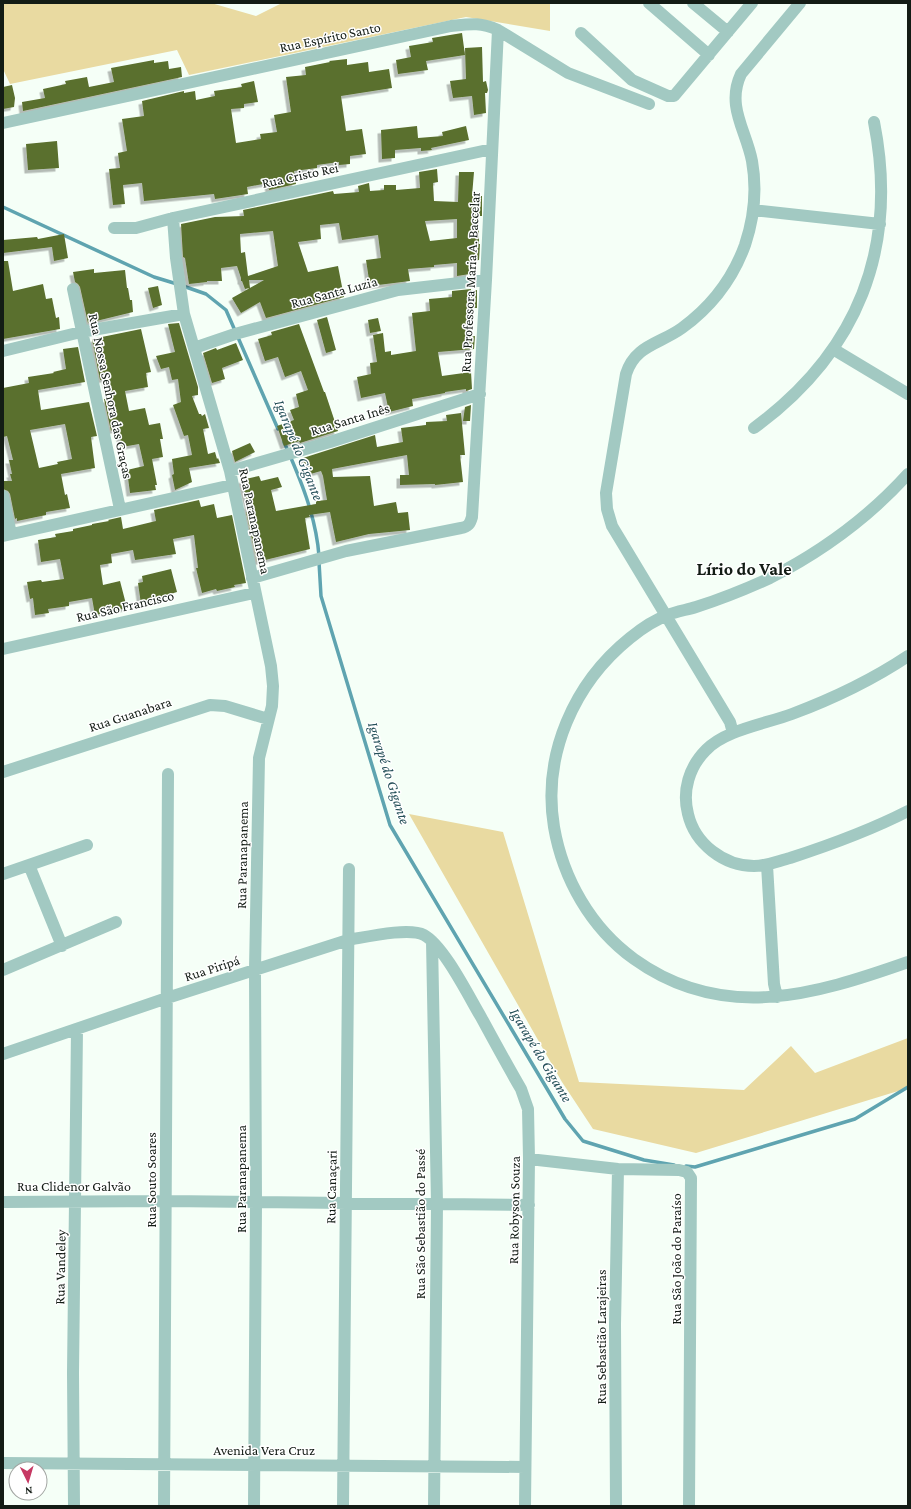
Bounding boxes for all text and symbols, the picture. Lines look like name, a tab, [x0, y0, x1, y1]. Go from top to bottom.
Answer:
street label: Rua Espírito Santo	[278, 18, 382, 56]
street label: Rua Cristo Rei	[260, 159, 340, 191]
street label: Rua Professora Maria A. Baccelar	[457, 191, 483, 373]
street label: Rua Santa Luzia	[289, 273, 379, 311]
street label: Rua Nossa Senhora das Graças	[86, 312, 136, 480]
water label: Igarapé do Gigante	[271, 397, 327, 503]
street label: Rua Santa Inês	[309, 399, 391, 439]
street label: Rua Paranapanema	[236, 467, 274, 576]
district label: Lírio do Vale	[696, 559, 792, 579]
street label: Rua São Francisco	[75, 587, 176, 625]
street label: Rua Guanabara	[87, 693, 174, 735]
water label: Igarapé do Gigante	[364, 720, 413, 827]
street label: Rua Paranapanema	[233, 800, 251, 909]
street label: Rua Piripá	[182, 951, 242, 984]
water label: Igarapé do Gigante	[506, 1005, 576, 1106]
street label: Rua Paranapanema	[233, 1125, 249, 1233]
street label: Rua Souto Soares	[143, 1132, 159, 1228]
street label: Rua São Sebastião do Passé	[412, 1149, 428, 1299]
street label: Rua Canaçari	[322, 1150, 340, 1224]
street label: Rua Robyson Souza	[505, 1155, 523, 1264]
street label: Rua Clidenor Galvão	[17, 1178, 131, 1194]
street label: Rua São João do Paraíso	[668, 1193, 684, 1325]
street label: Rua Vandeley	[51, 1229, 69, 1305]
street label: Rua Sebastião Larajeiras	[593, 1270, 610, 1404]
street label: Avenida Vera Cruz	[213, 1442, 315, 1458]
north arrow	[8, 1461, 48, 1501]
text: N	[24, 1485, 33, 1497]

